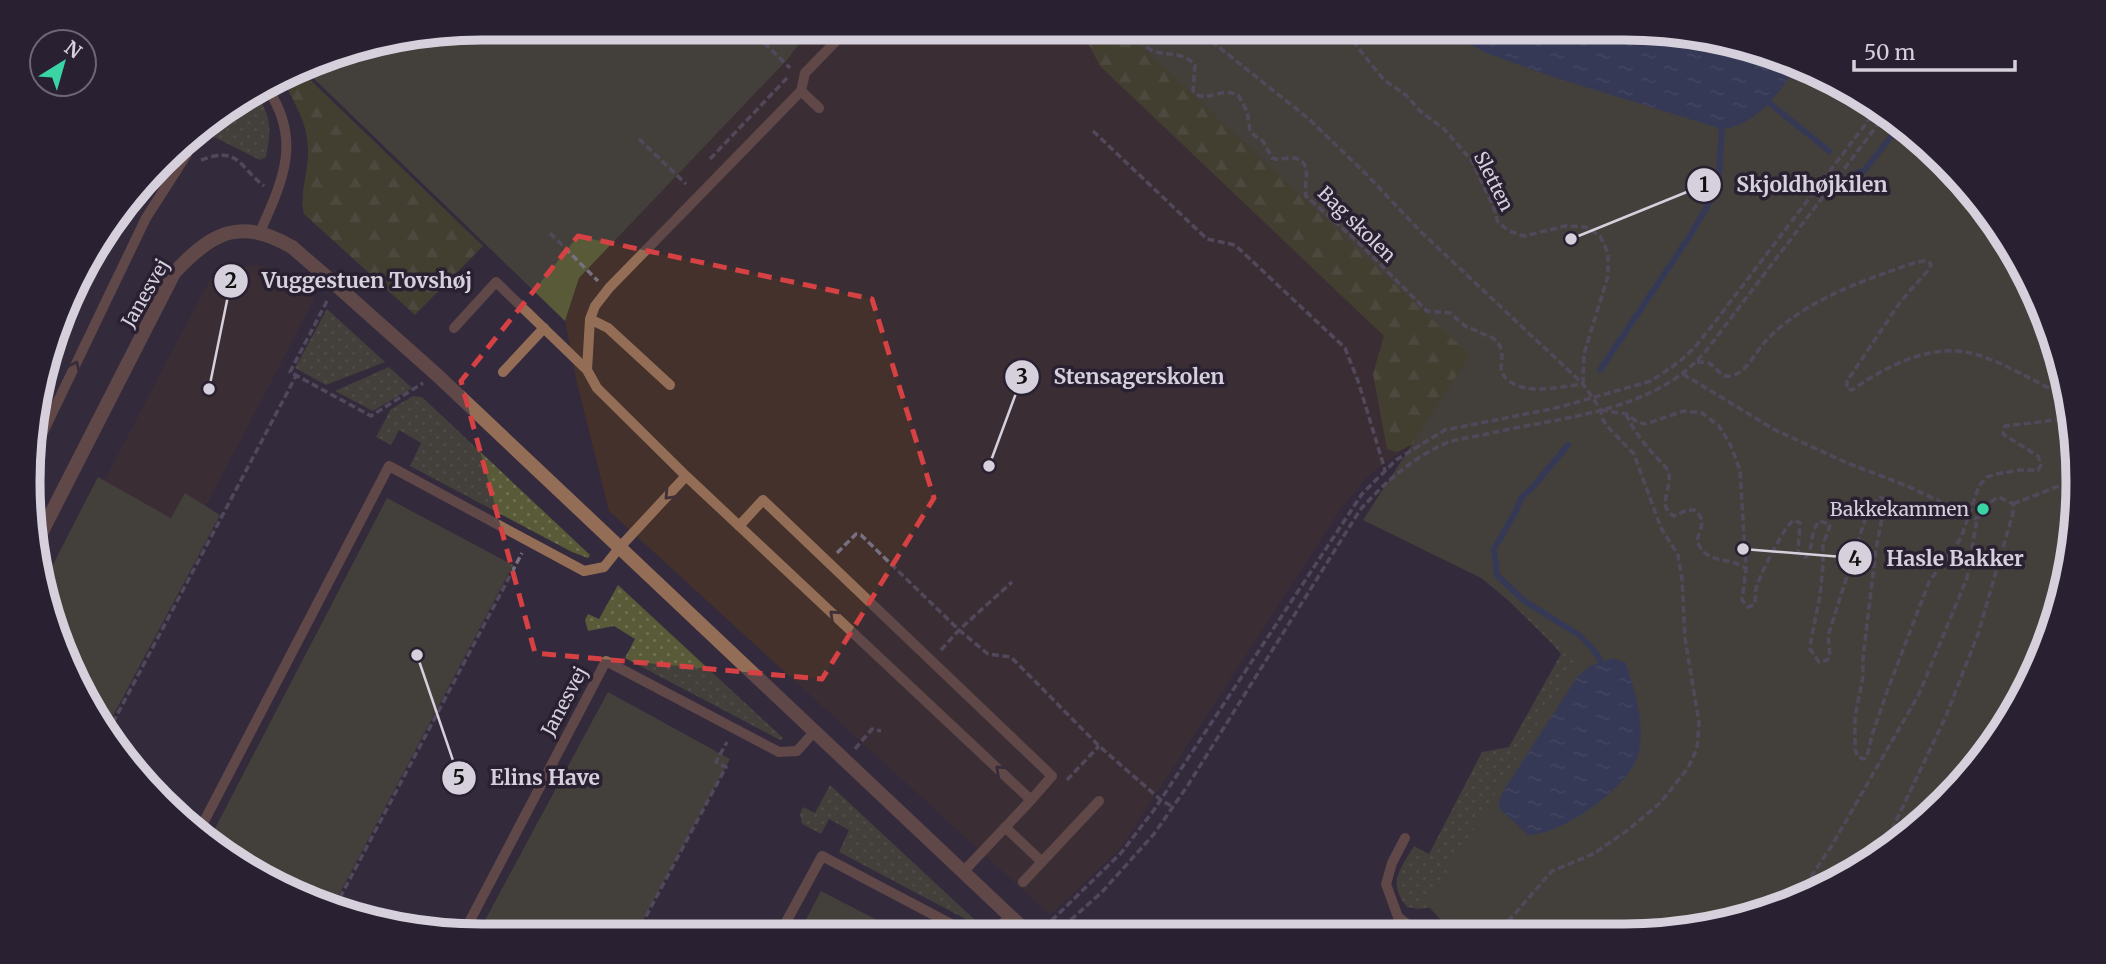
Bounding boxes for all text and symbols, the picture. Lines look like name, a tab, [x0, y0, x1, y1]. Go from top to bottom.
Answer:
north arrow	[28, 28, 98, 98]
scale bar	[1854, 28, 2015, 72]
text: N	[60, 35, 86, 64]
text: 50 m	[1864, 39, 1915, 66]
street label: Sletten	[1469, 147, 1519, 215]
callout: Skjoldhøjkilen	[1687, 164, 1901, 206]
text: 1	[1699, 171, 1709, 198]
text: Skjoldhøjkilen	[1736, 171, 1888, 198]
street label: Bag skolen	[1313, 181, 1401, 267]
street label: Janesvej	[115, 254, 174, 332]
callout: Vuggestuen Tovshøj	[213, 260, 487, 302]
text: 2	[225, 267, 237, 294]
text: Vuggestuen Tovshøj	[261, 267, 472, 294]
callout: Stensagerskolen	[1004, 356, 1239, 398]
one-way arrow	[67, 361, 81, 373]
text: 3	[1016, 363, 1028, 390]
text: Stensagerskolen	[1053, 363, 1225, 390]
one-way arrow	[665, 487, 677, 500]
place label: Bakkekammen	[1830, 497, 1969, 521]
marker: Bakkekammen	[1975, 501, 1991, 517]
callout: Hasle Bakker	[1837, 537, 2038, 579]
text: 4	[1848, 545, 1862, 572]
text: Hasle Bakker	[1886, 545, 2024, 572]
one-way arrow	[829, 611, 842, 623]
street label: Janesvej	[535, 662, 592, 741]
callout: Elins Have	[441, 757, 614, 799]
text: 5	[453, 764, 465, 791]
text: Elins Have	[490, 764, 600, 791]
one-way arrow	[995, 766, 1008, 779]

